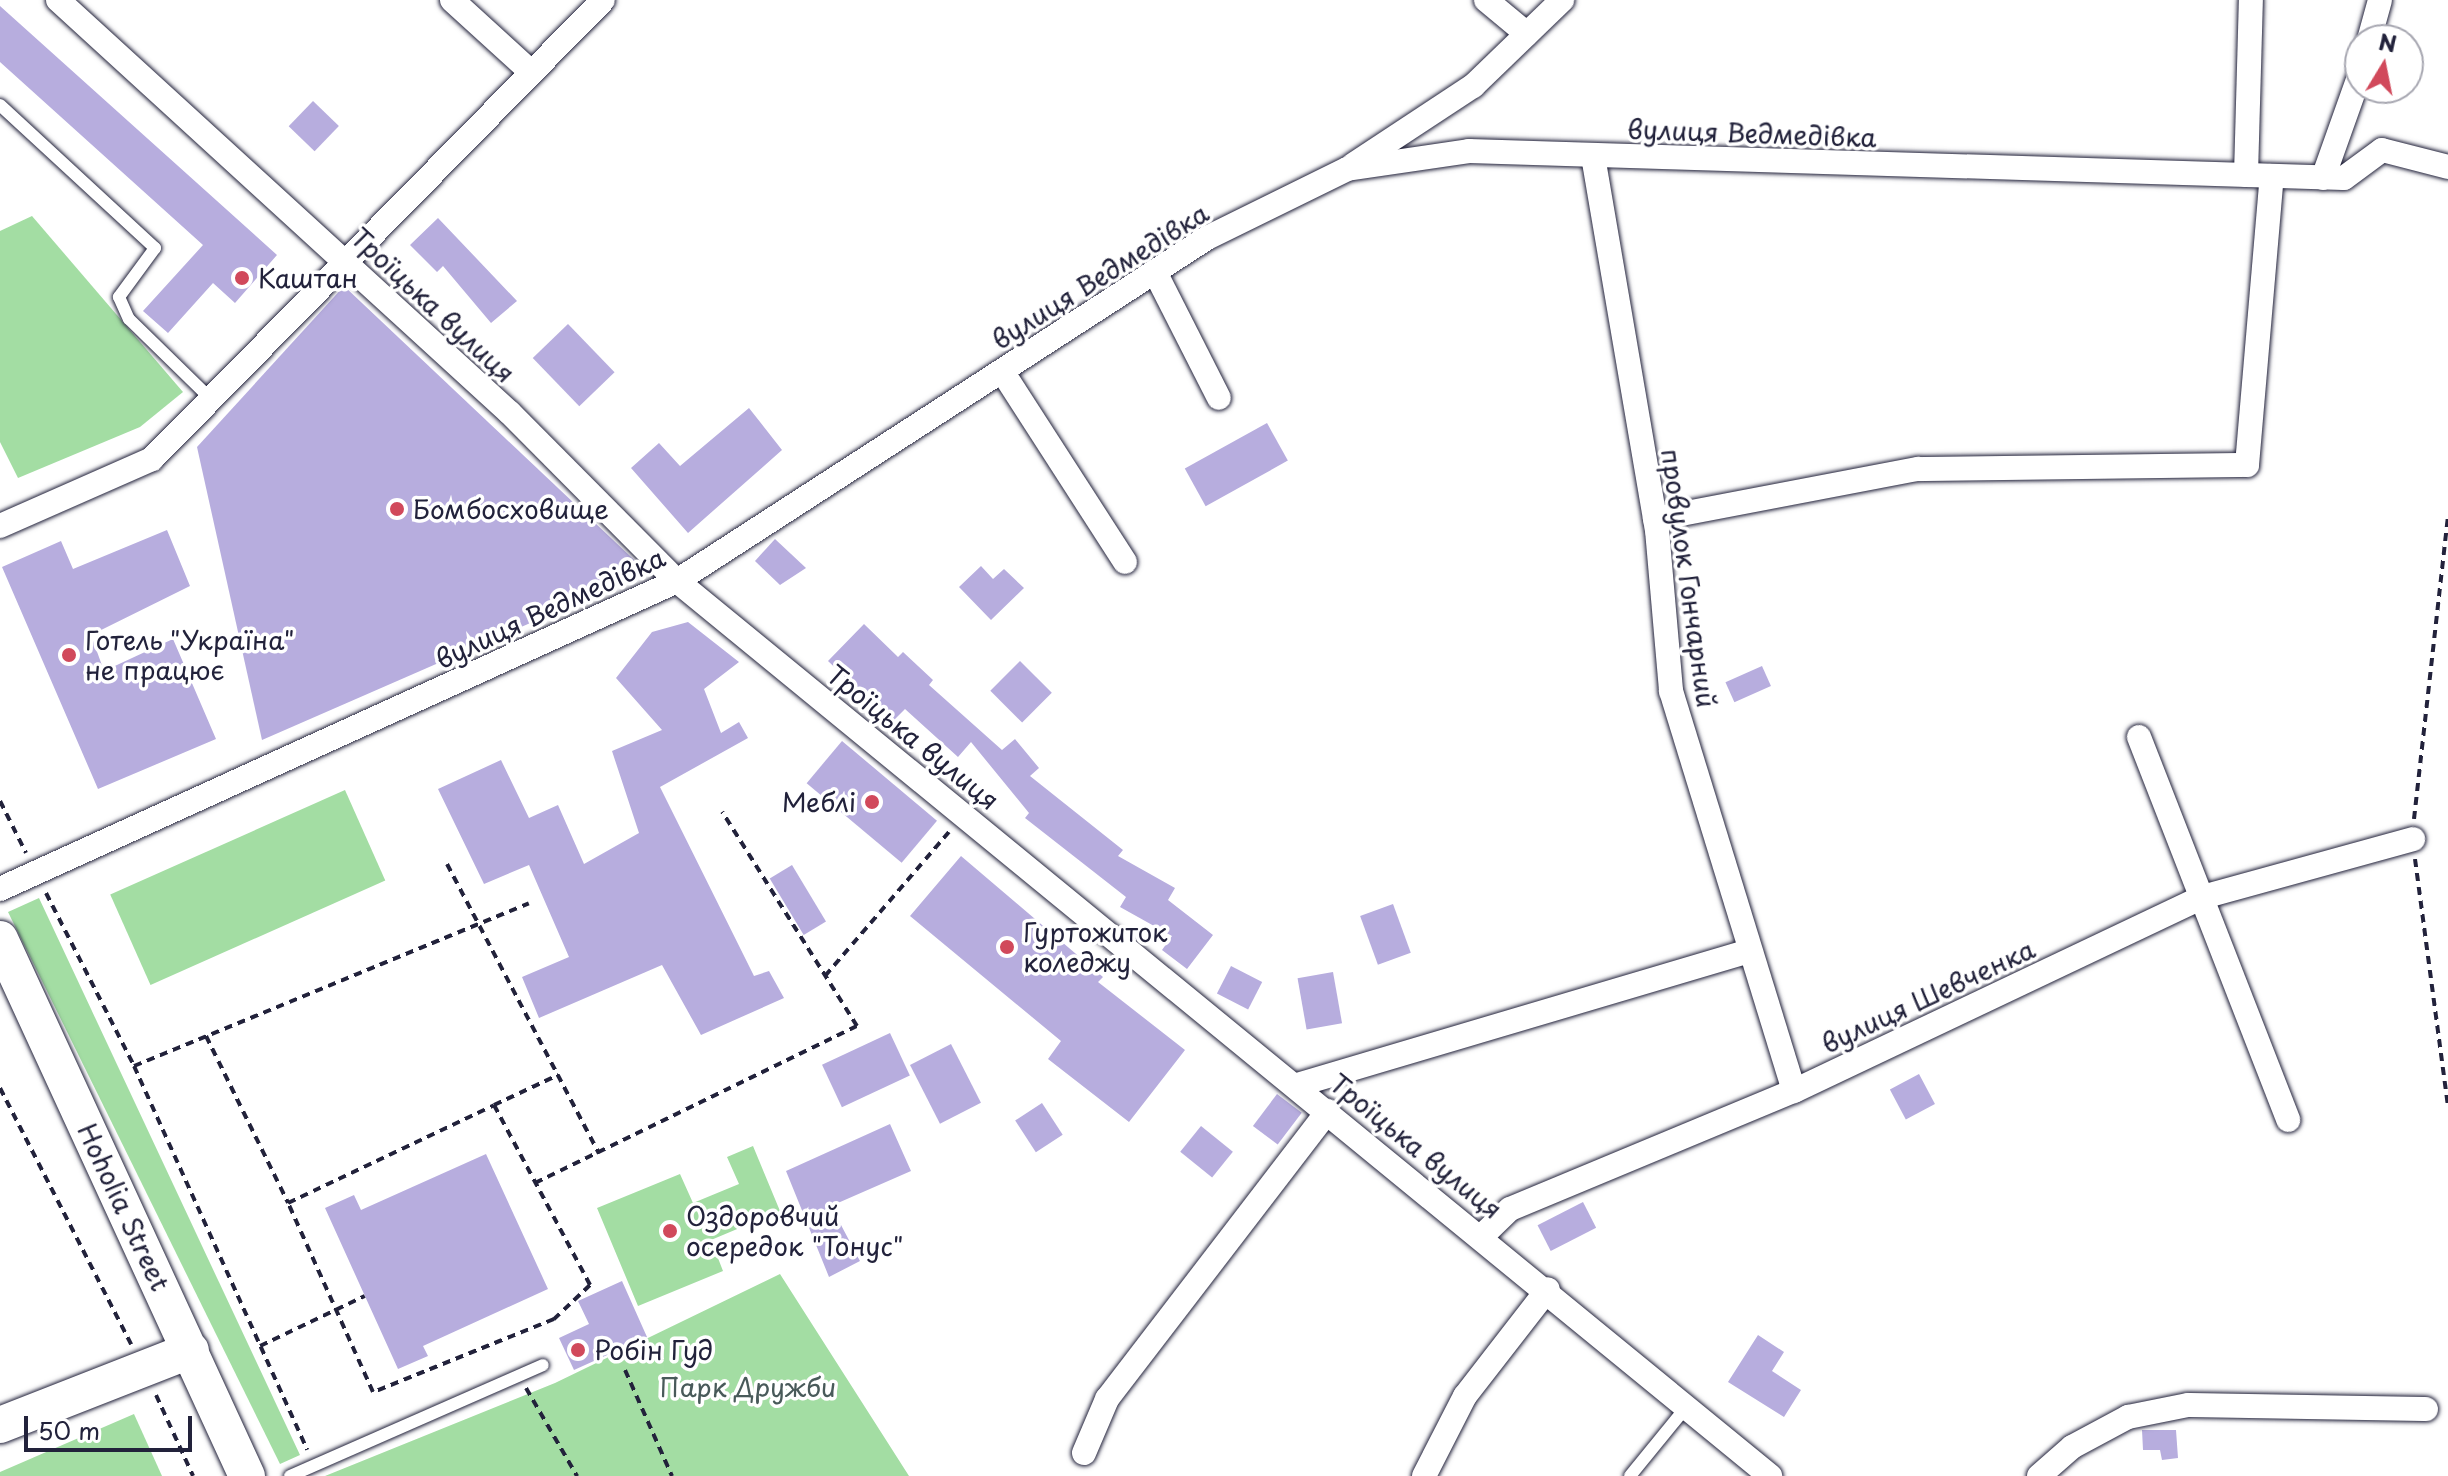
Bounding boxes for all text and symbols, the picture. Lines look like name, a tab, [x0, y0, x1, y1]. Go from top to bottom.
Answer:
north arrow	[2344, 24, 2424, 104]
text: N	[2376, 24, 2399, 60]
street label: вулиця Ведмедівка	[1627, 113, 1877, 153]
street label: вулиця Ведмедівка	[986, 197, 1214, 355]
street label: Троїцька вулиця	[344, 221, 522, 389]
place label: Каштан	[258, 262, 358, 294]
marker: Каштан	[233, 269, 251, 287]
street label: провулок Гончарний	[1655, 446, 1723, 710]
place label: Бомбосховище	[413, 493, 609, 525]
marker: Бомбосховище	[388, 500, 406, 518]
street label: вулиця Ведмедівка	[430, 541, 670, 675]
place label: Готель "Україна" не працює	[85, 624, 296, 686]
marker: Готель "Україна" не працює	[60, 646, 78, 664]
street label: Троїцька вулиця	[820, 658, 1006, 816]
place label: Меблі	[782, 786, 856, 818]
marker: Меблі	[863, 793, 881, 811]
place label: Гуртожиток коледжу	[1023, 916, 1168, 978]
street label: вулиця Шевченка	[1816, 933, 2040, 1059]
marker: Гуртожиток коледжу	[998, 938, 1016, 956]
street label: Троїцька вулиця	[1323, 1067, 1509, 1225]
street label: Hoholia Street	[72, 1118, 176, 1296]
place label: Оздоровчий осередок "Тонус"	[686, 1200, 904, 1262]
marker: Оздоровчий осередок "Тонус"	[661, 1222, 679, 1240]
place label: Робін Гуд	[594, 1334, 714, 1366]
marker: Робін Гуд	[569, 1341, 587, 1359]
park label: Парк Дружби	[659, 1371, 837, 1403]
scale bar	[28, 1400, 196, 1450]
text: 50 m	[38, 1412, 100, 1448]

